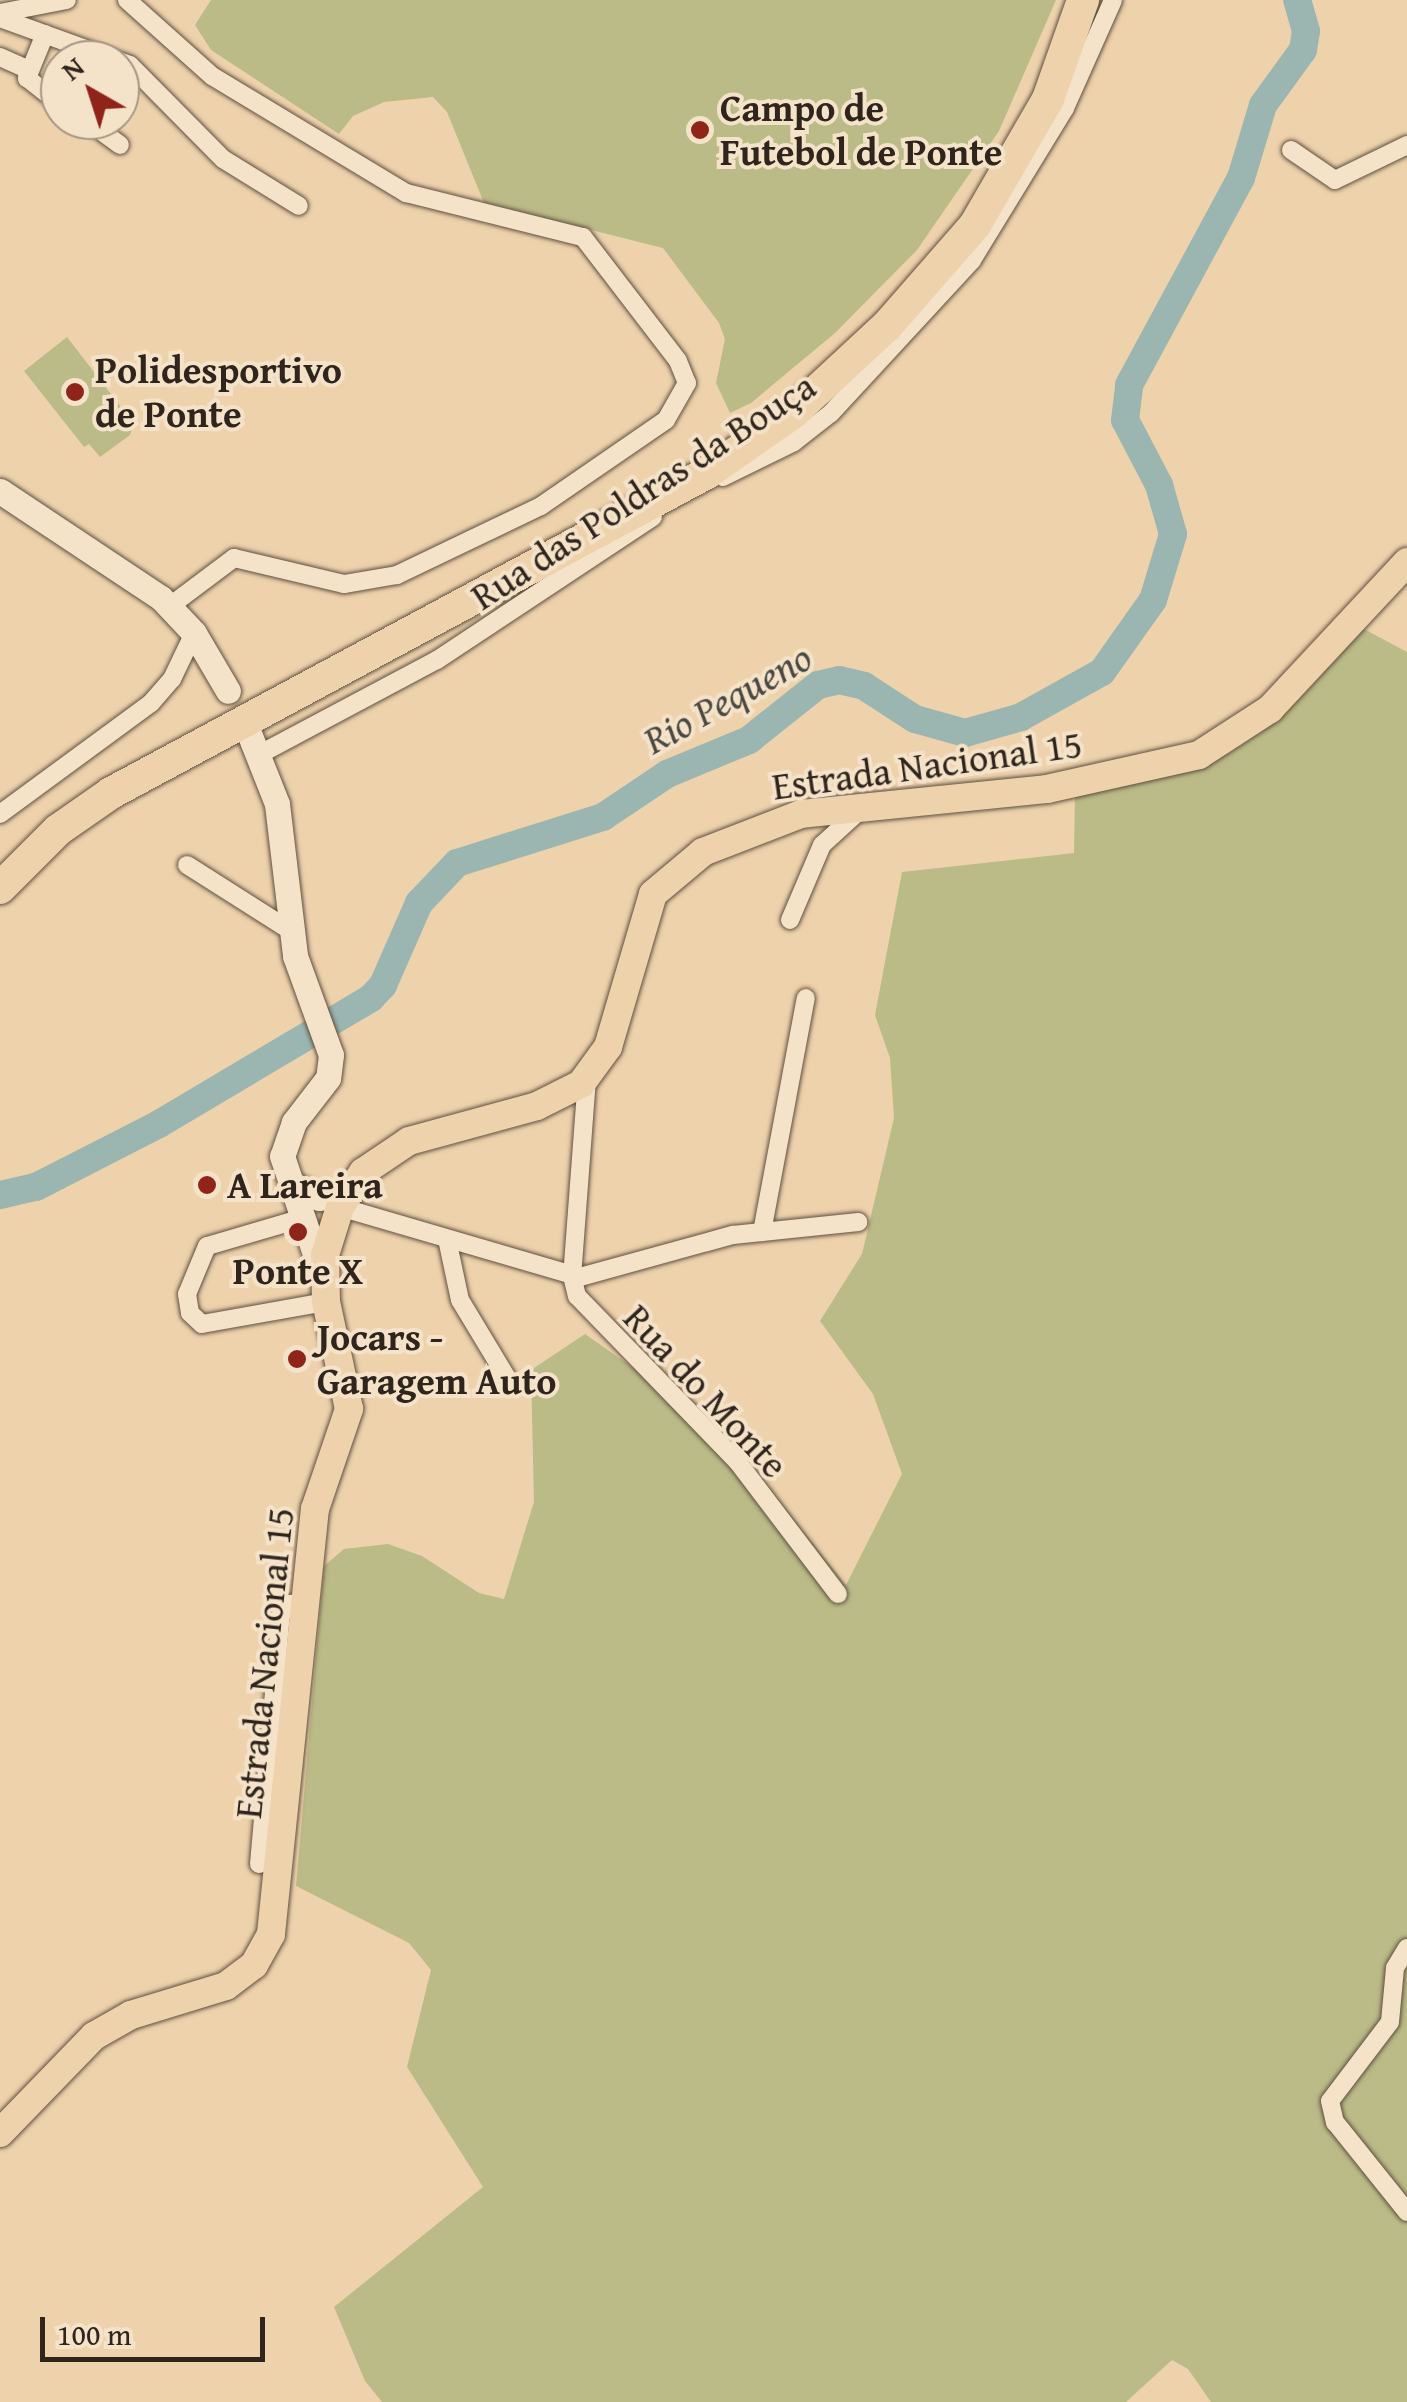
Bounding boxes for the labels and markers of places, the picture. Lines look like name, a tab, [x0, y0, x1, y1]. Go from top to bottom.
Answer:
place label: Campo de Futebol de Ponte	[720, 85, 1002, 174]
marker: Campo de Futebol de Ponte	[689, 119, 711, 141]
place label: Polidesportivo de Ponte	[95, 347, 342, 436]
marker: Polidesportivo de Ponte	[64, 381, 86, 403]
place label: A Lareira	[227, 1162, 383, 1208]
marker: A Lareira	[196, 1174, 218, 1196]
marker: Ponte X	[287, 1221, 309, 1243]
place label: Ponte X	[233, 1248, 363, 1294]
place label: Jocars - Garagem Auto	[317, 1314, 556, 1404]
marker: Jocars - Garagem Auto	[286, 1348, 308, 1370]

